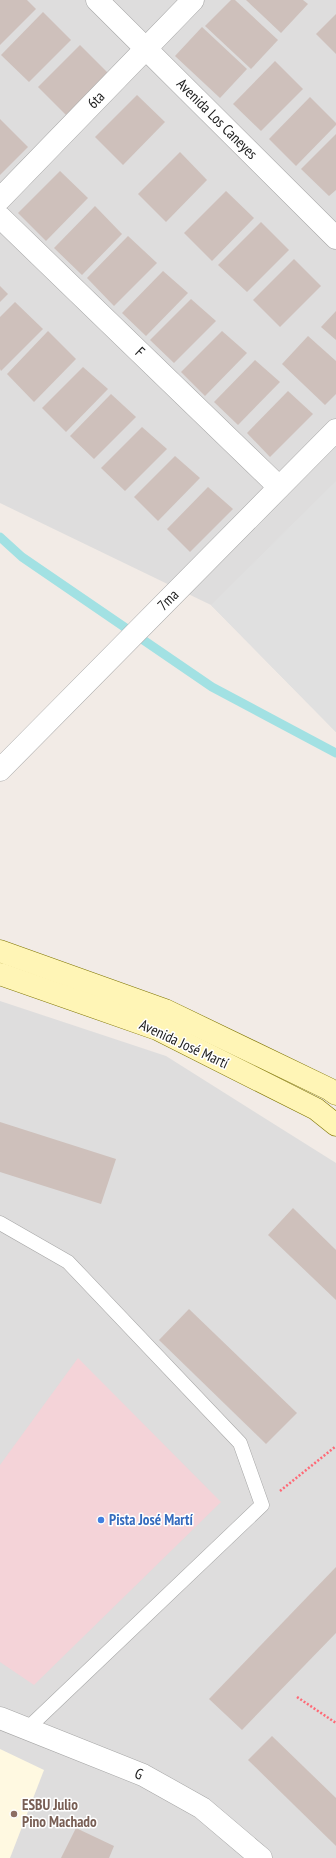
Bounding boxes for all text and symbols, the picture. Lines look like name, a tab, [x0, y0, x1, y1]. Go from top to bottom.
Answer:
street label: Avenida Los Caneyes	[173, 74, 262, 163]
street label: 6ta	[83, 87, 108, 112]
street label: F	[132, 343, 149, 361]
street label: 7ma	[153, 585, 182, 614]
street label: Avenida José Martí	[137, 1015, 232, 1073]
place label: Pista José Martí	[109, 1510, 193, 1529]
marker: Pista José Martí	[96, 1515, 106, 1525]
street label: G	[132, 1763, 146, 1784]
place label: ESBU Julio Pino Machado	[22, 1795, 97, 1831]
marker: ESBU Julio Pino Machado	[9, 1809, 19, 1819]

